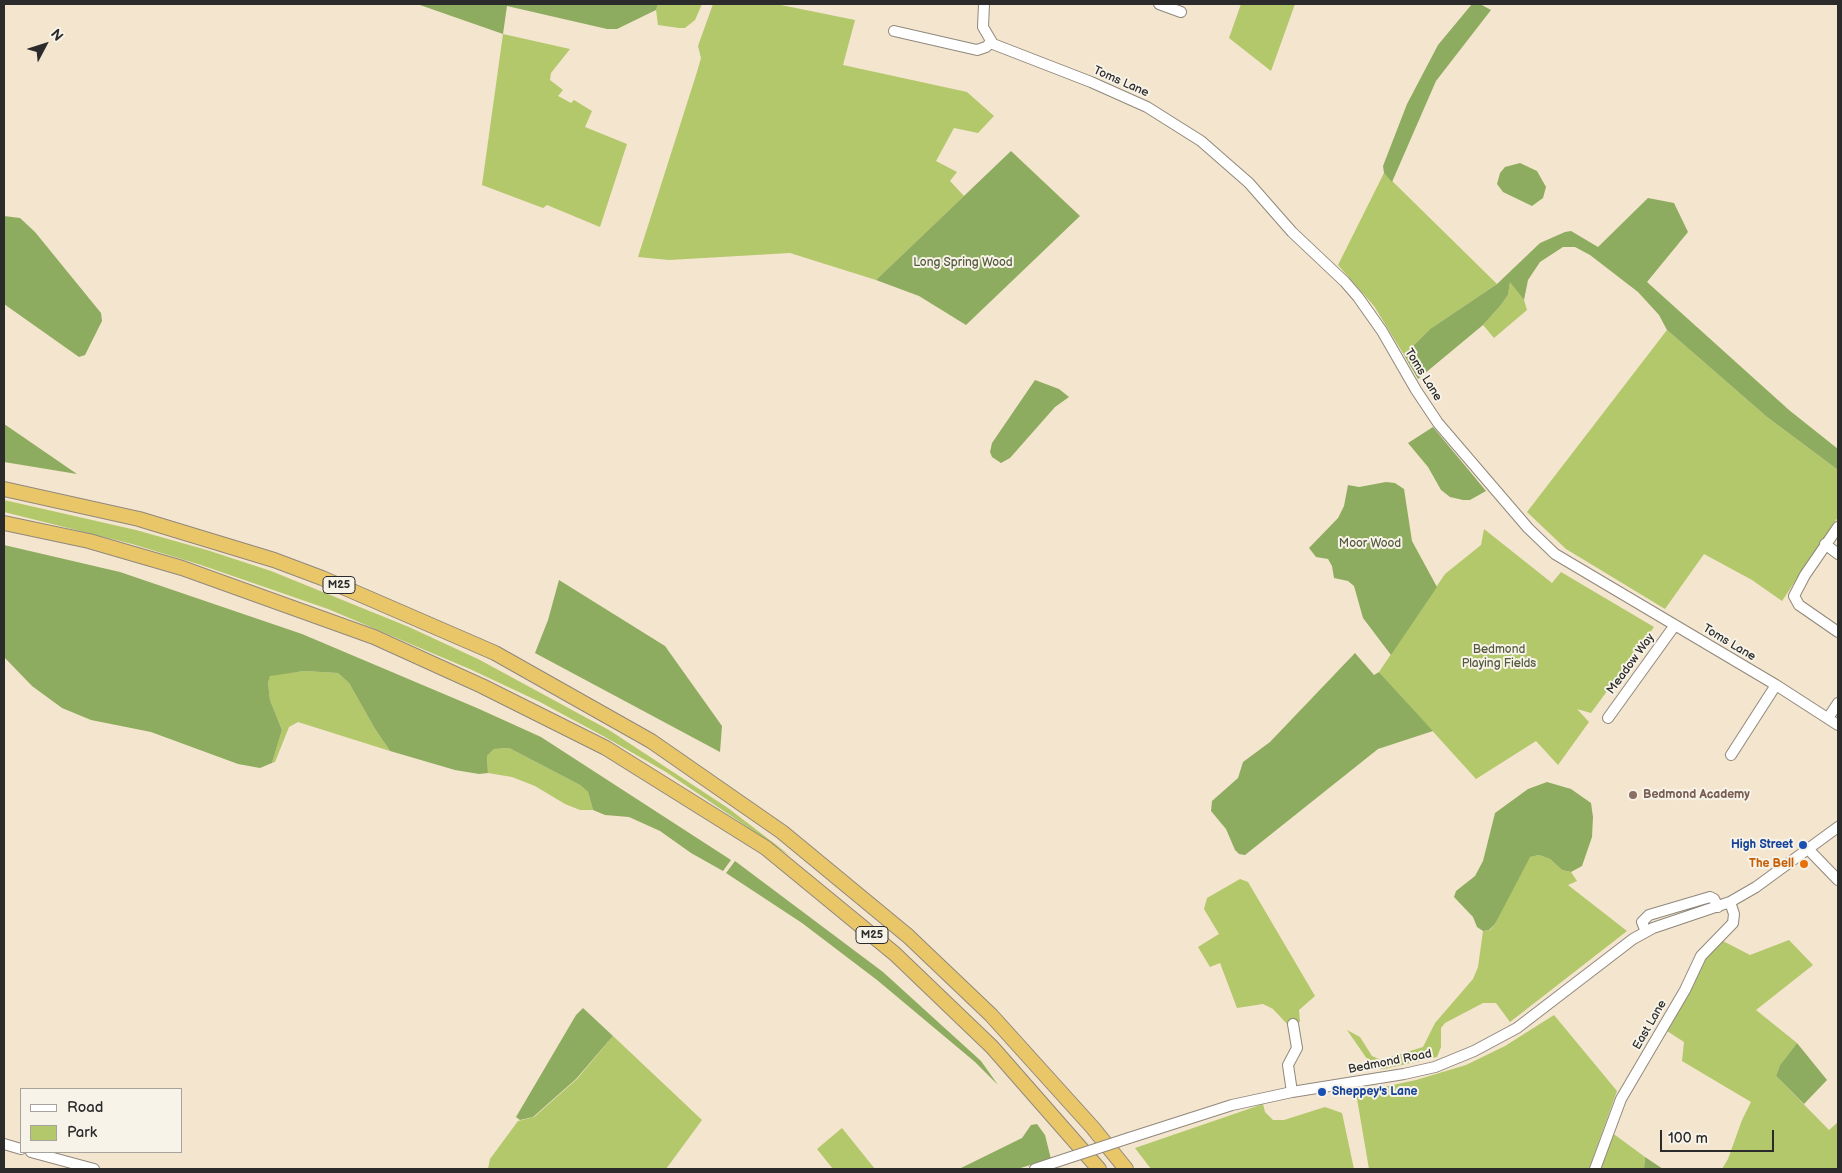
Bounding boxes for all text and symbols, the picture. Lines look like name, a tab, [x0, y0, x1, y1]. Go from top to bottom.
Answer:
north arrow	[20, 20, 70, 70]
text: N	[47, 26, 67, 45]
street label: Toms Lane	[1091, 63, 1151, 101]
park label: Long Spring Wood	[913, 256, 1013, 270]
street label: Toms Lane	[1401, 346, 1445, 404]
park label: Moor Wood	[1339, 537, 1401, 551]
road number: M25	[323, 576, 355, 594]
street label: Toms Lane	[1700, 622, 1758, 664]
street label: Meadow Way	[1604, 631, 1658, 697]
park label: Bedmond Playing Fields	[1462, 643, 1536, 671]
place label: Bedmond Academy	[1643, 788, 1750, 802]
marker: Bedmond Academy	[1627, 789, 1639, 801]
place label: High Street	[1731, 838, 1793, 852]
marker: High Street	[1797, 839, 1809, 851]
place label: The Bell	[1749, 857, 1794, 871]
marker: The Bell	[1798, 858, 1810, 870]
road number: M25	[856, 926, 888, 944]
street label: East Lane	[1630, 998, 1670, 1052]
street label: Bedmond Road	[1347, 1047, 1433, 1077]
place label: Sheppey's Lane	[1332, 1085, 1417, 1099]
marker: Sheppey's Lane	[1316, 1086, 1328, 1098]
legend	[20, 1088, 182, 1153]
text: Road	[67, 1098, 103, 1117]
scale bar	[1662, 1120, 1776, 1152]
text: Park	[67, 1123, 97, 1142]
text: 100 m	[1668, 1129, 1708, 1148]

